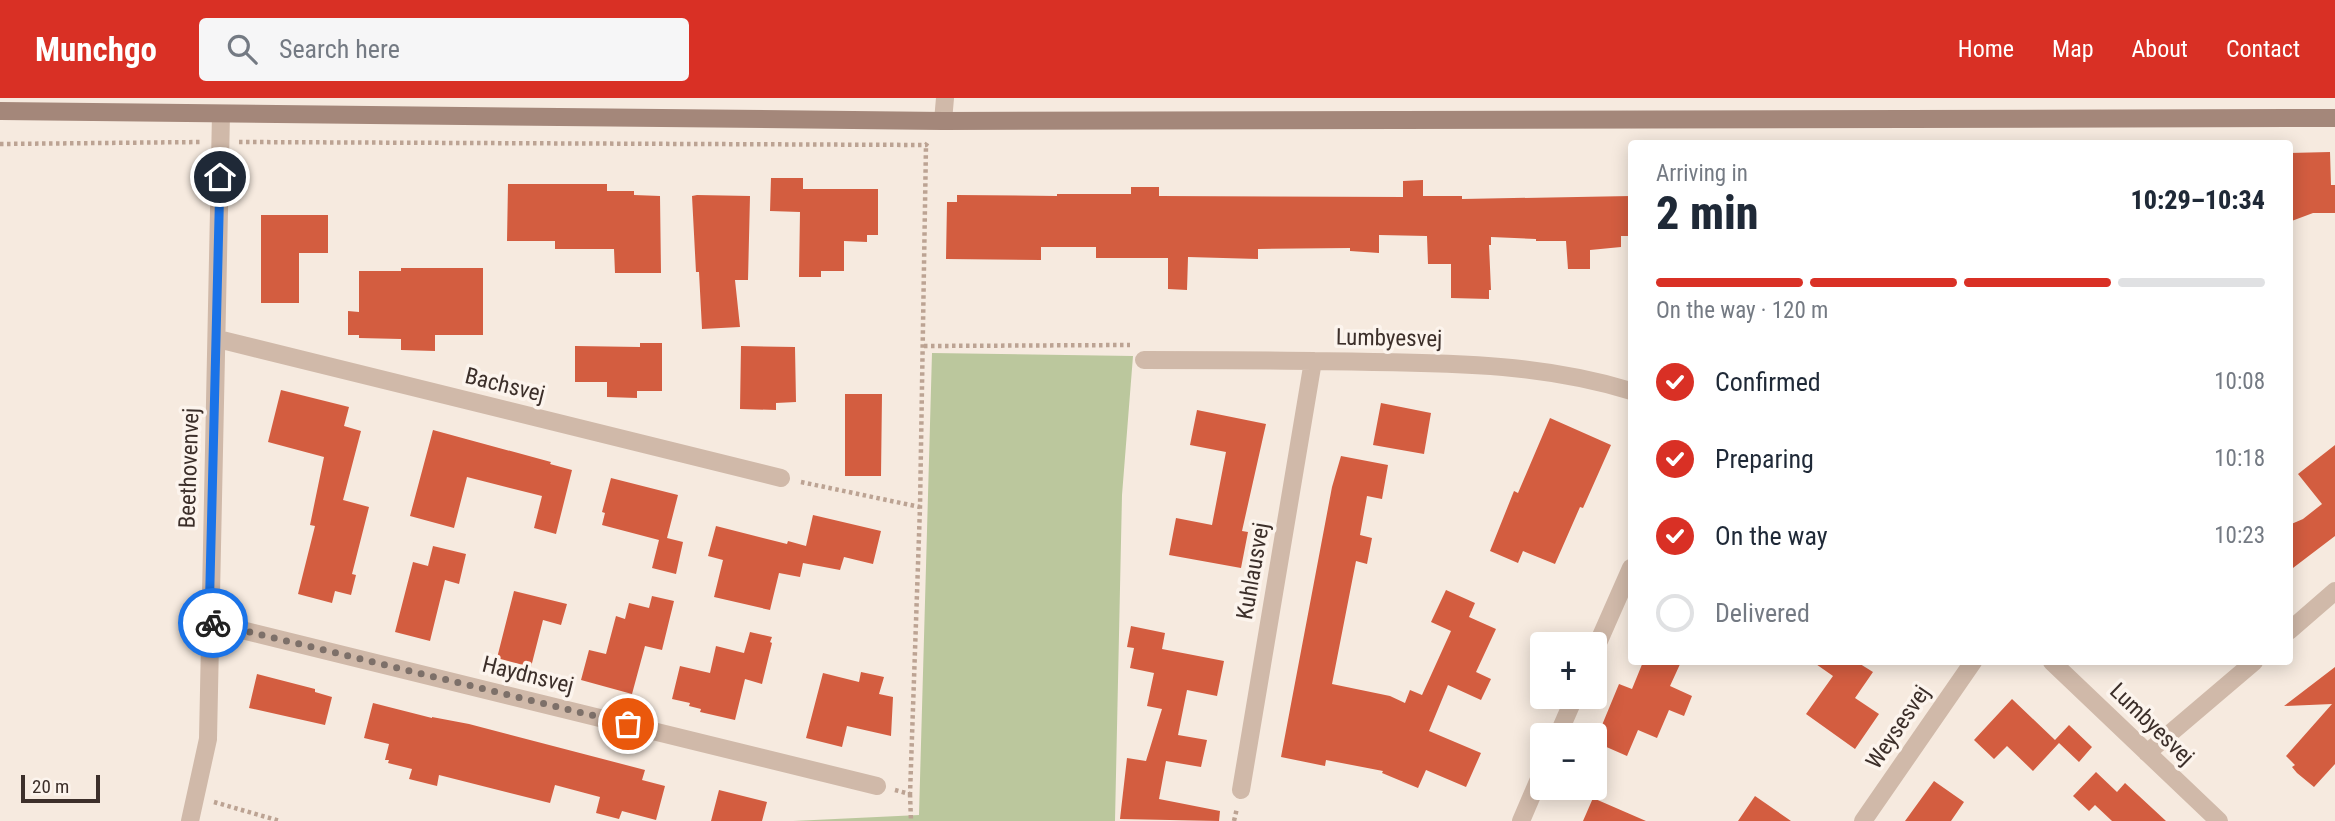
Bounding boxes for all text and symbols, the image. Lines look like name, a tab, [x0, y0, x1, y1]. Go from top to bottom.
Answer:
search box	[199, 18, 689, 81]
text: Munchgo	[35, 30, 157, 69]
icon: search	[223, 30, 261, 68]
text: Search here	[279, 34, 400, 64]
text: Home	[1958, 35, 2014, 63]
text: Map	[2052, 35, 2094, 63]
text: About	[2132, 35, 2188, 63]
text: Contact	[2226, 35, 2300, 63]
pin	[190, 147, 250, 207]
icon: home	[201, 158, 239, 196]
text: Arriving in	[1656, 160, 1748, 187]
text: 10:29–10:34	[2131, 185, 2265, 215]
text: 2 min	[1656, 186, 1759, 240]
text: On the way · 120 m	[1656, 297, 1828, 324]
street label: Lumbyesvej	[1336, 324, 1442, 352]
street label: Bachsvej	[462, 362, 548, 408]
icon: check	[1656, 363, 1694, 401]
text: Confirmed	[1715, 367, 1821, 397]
text: 10:08	[2214, 368, 2265, 395]
street label: Beethovenvej	[173, 407, 205, 529]
icon: check	[1656, 440, 1694, 478]
text: Preparing	[1715, 444, 1814, 474]
text: 10:18	[2214, 445, 2265, 472]
icon: check	[1656, 517, 1694, 555]
street label: Kuhlausvej	[1231, 520, 1275, 622]
text: On the way	[1715, 521, 1828, 551]
text: 10:23	[2214, 522, 2265, 549]
courier	[178, 588, 248, 658]
text: Delivered	[1715, 598, 1810, 628]
icon: bike	[194, 604, 232, 642]
map controls	[1530, 632, 1607, 800]
button: +	[1530, 632, 1607, 709]
street label: Haydnsvej	[480, 651, 576, 699]
street label: Lumbyesvej	[2104, 677, 2200, 771]
street label: Weysesvej	[1860, 680, 1936, 774]
pin	[598, 694, 658, 754]
icon: bag	[609, 705, 647, 743]
button: −	[1530, 723, 1607, 800]
scale bar	[21, 772, 100, 804]
text: 20 m	[32, 775, 69, 798]

